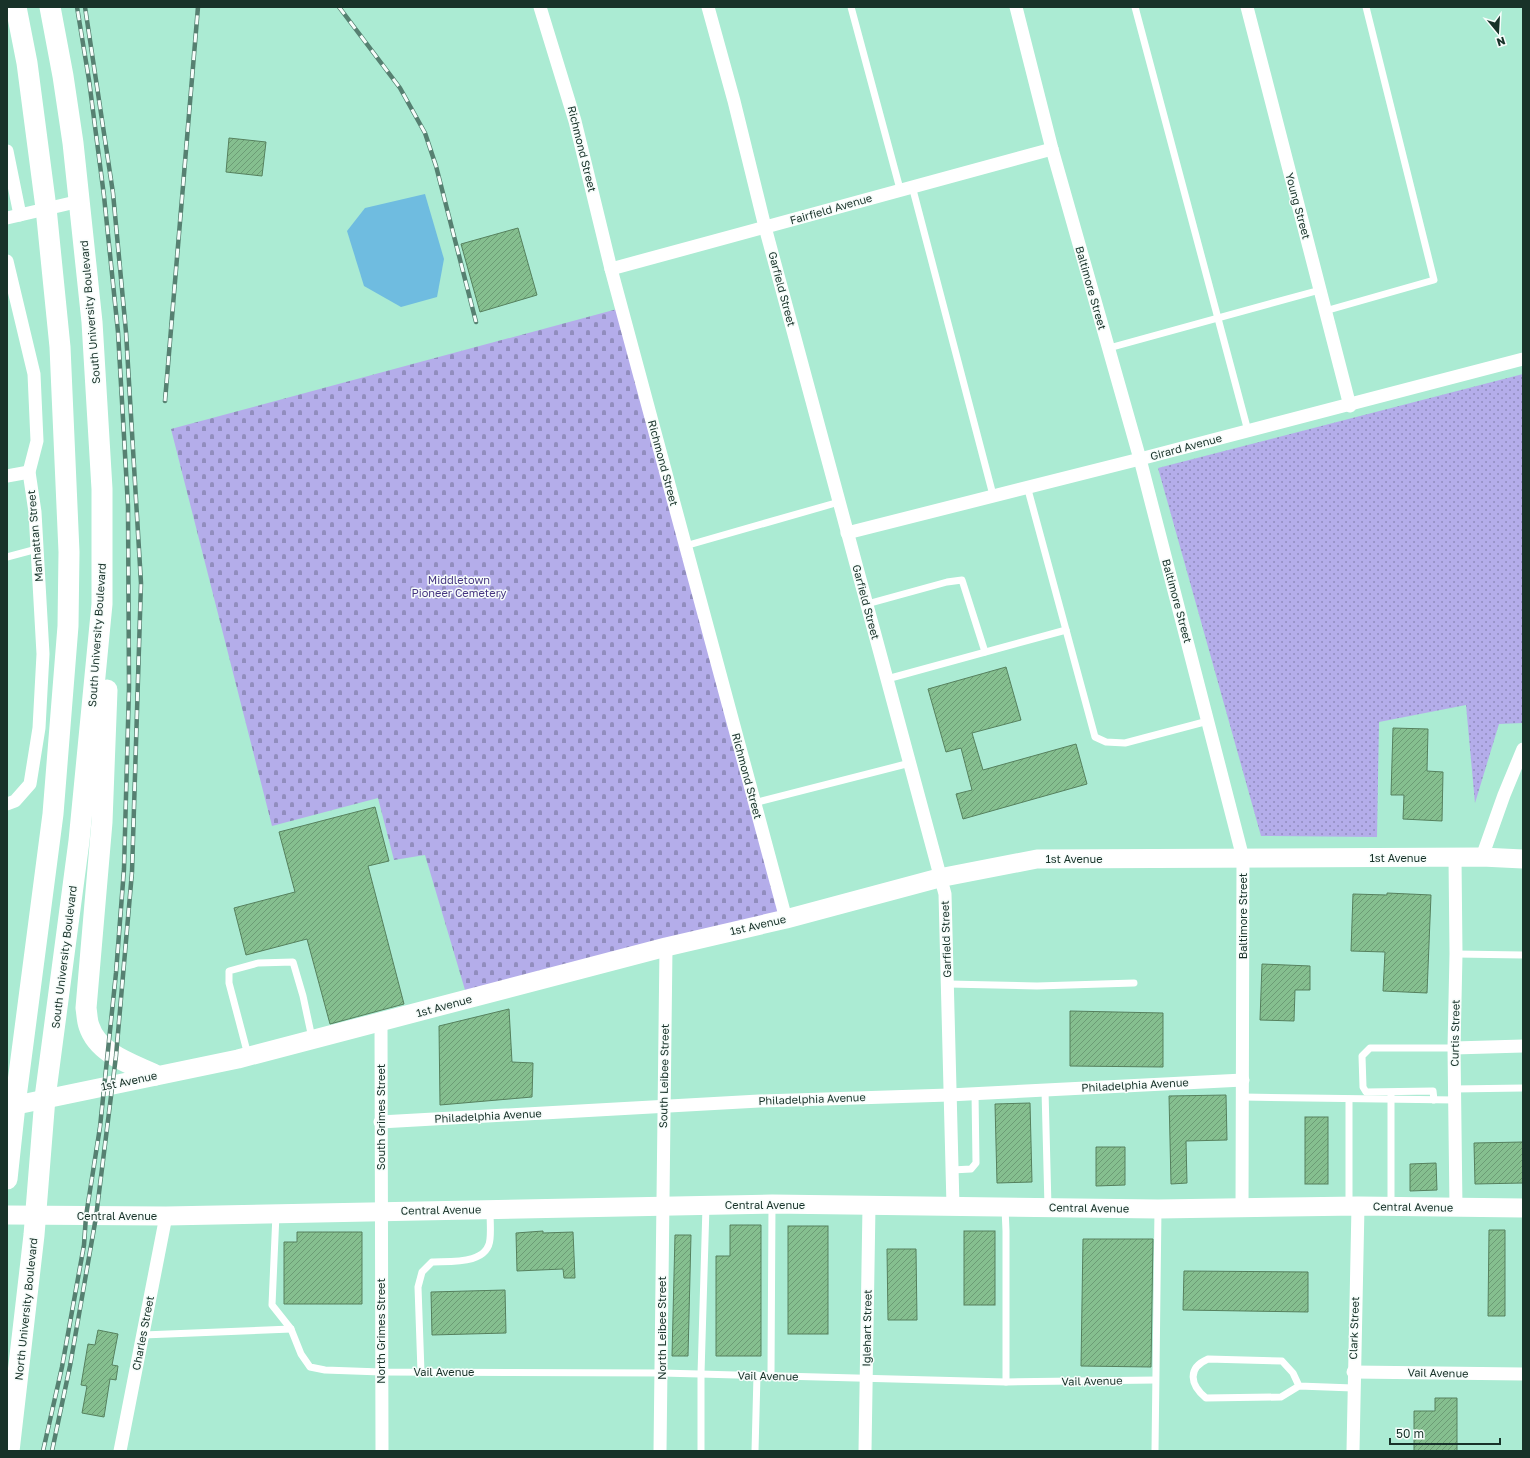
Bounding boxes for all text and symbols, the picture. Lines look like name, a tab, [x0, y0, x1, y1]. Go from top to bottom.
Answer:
north arrow	[1478, 12, 1518, 52]
text: N	[1495, 35, 1507, 49]
street label: Richmond Street	[565, 104, 599, 193]
street label: Young Street	[1283, 171, 1314, 241]
street label: Fairfield Avenue	[788, 191, 874, 226]
street label: South University Boulevard	[77, 240, 102, 384]
street label: Baltimore Street	[1073, 245, 1110, 331]
street label: Garfield Street	[766, 250, 799, 328]
street label: Richmond Street	[646, 419, 681, 507]
street label: Girard Avenue	[1149, 431, 1223, 462]
street label: Manhattan Street	[24, 490, 45, 583]
street label: Baltimore Street	[1160, 557, 1195, 644]
street label: South University Boulevard	[85, 563, 108, 707]
street label: Garfield Street	[850, 563, 883, 641]
park label: Middletown Pioneer Cemetery	[412, 573, 506, 599]
street label: Richmond Street	[730, 732, 765, 820]
street label: 1st Avenue	[1369, 851, 1427, 864]
street label: 1st Avenue	[1045, 852, 1103, 865]
street label: Baltimore Street	[1236, 873, 1249, 959]
street label: South University Boulevard	[48, 885, 79, 1029]
street label: Garfield Street	[938, 900, 953, 978]
street label: 1st Avenue	[729, 912, 787, 937]
street label: 1st Avenue	[415, 992, 473, 1019]
street label: Curtis Street	[1447, 999, 1462, 1067]
street label: South Leibee Street	[656, 1024, 671, 1128]
street label: South Grimes Street	[374, 1064, 387, 1170]
street label: 1st Avenue	[100, 1068, 158, 1093]
street label: Philadelphia Avenue	[1081, 1075, 1189, 1094]
street label: Philadelphia Avenue	[758, 1090, 866, 1107]
street label: Philadelphia Avenue	[434, 1106, 542, 1125]
street label: Central Avenue	[725, 1198, 805, 1211]
street label: Central Avenue	[1373, 1199, 1453, 1214]
street label: Central Avenue	[1049, 1200, 1129, 1215]
street label: Central Avenue	[401, 1202, 481, 1217]
street label: Central Avenue	[77, 1209, 157, 1222]
street label: North University Boulevard	[12, 1237, 39, 1381]
street label: North Leibee Street	[655, 1276, 668, 1380]
street label: North Grimes Street	[374, 1278, 387, 1384]
street label: Iglehart Street	[859, 1289, 874, 1367]
street label: Charles Street	[129, 1295, 156, 1371]
street label: Clark Street	[1346, 1296, 1361, 1360]
street label: Vail Avenue	[414, 1365, 474, 1378]
street label: Vail Avenue	[1407, 1365, 1469, 1380]
street label: Vail Avenue	[737, 1368, 799, 1383]
street label: Vail Avenue	[1061, 1373, 1123, 1388]
scale bar	[1390, 1420, 1500, 1446]
text: 50 m	[1396, 1426, 1424, 1441]

